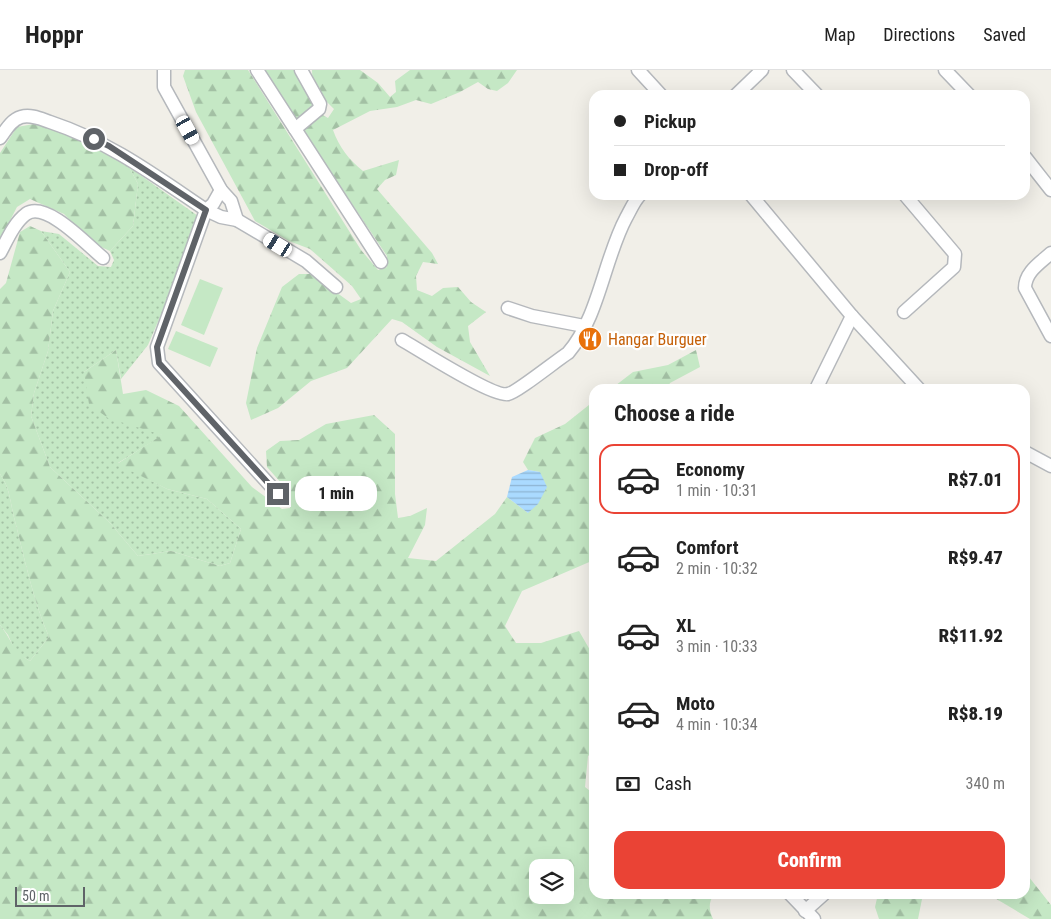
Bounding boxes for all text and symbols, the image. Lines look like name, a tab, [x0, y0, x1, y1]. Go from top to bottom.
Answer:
text: Hoppr	[25, 21, 83, 49]
text: Map	[824, 24, 855, 45]
text: Directions	[883, 24, 955, 45]
text: Saved	[983, 24, 1026, 45]
text: Pickup	[644, 110, 696, 133]
car	[174, 113, 201, 147]
route start	[83, 128, 105, 150]
text: Drop-off	[644, 158, 708, 181]
car	[261, 231, 294, 259]
restaurant icon: Hangar Burguer	[577, 326, 603, 352]
place label: Hangar Burguer	[608, 330, 707, 349]
text: Choose a ride	[614, 401, 735, 426]
icon: car	[616, 457, 661, 502]
text: Economy	[676, 458, 745, 481]
text: R$7.01	[948, 468, 1003, 491]
callout: 1 min	[296, 476, 378, 512]
text: 1 min · 10:31	[676, 481, 758, 500]
route end	[267, 483, 289, 505]
text: 1 min	[318, 484, 354, 503]
icon: car	[616, 535, 661, 580]
text: Comfort	[676, 536, 739, 559]
text: R$9.47	[948, 546, 1003, 569]
text: 2 min · 10:32	[676, 559, 758, 578]
icon: car	[616, 613, 661, 658]
text: XL	[676, 614, 696, 637]
text: R$11.92	[938, 624, 1003, 647]
text: 3 min · 10:33	[676, 637, 758, 656]
icon: car	[616, 691, 661, 736]
text: Moto	[676, 692, 715, 715]
text: R$8.19	[948, 702, 1003, 725]
text: 4 min · 10:34	[676, 715, 758, 734]
icon: cash	[614, 770, 642, 798]
text: Cash	[654, 772, 692, 795]
text: 340 m	[966, 774, 1005, 793]
button: Confirm	[614, 831, 1005, 889]
map controls	[529, 859, 574, 904]
button: layers	[529, 859, 574, 904]
scale bar	[15, 884, 85, 907]
text: 50 m	[22, 888, 50, 904]

